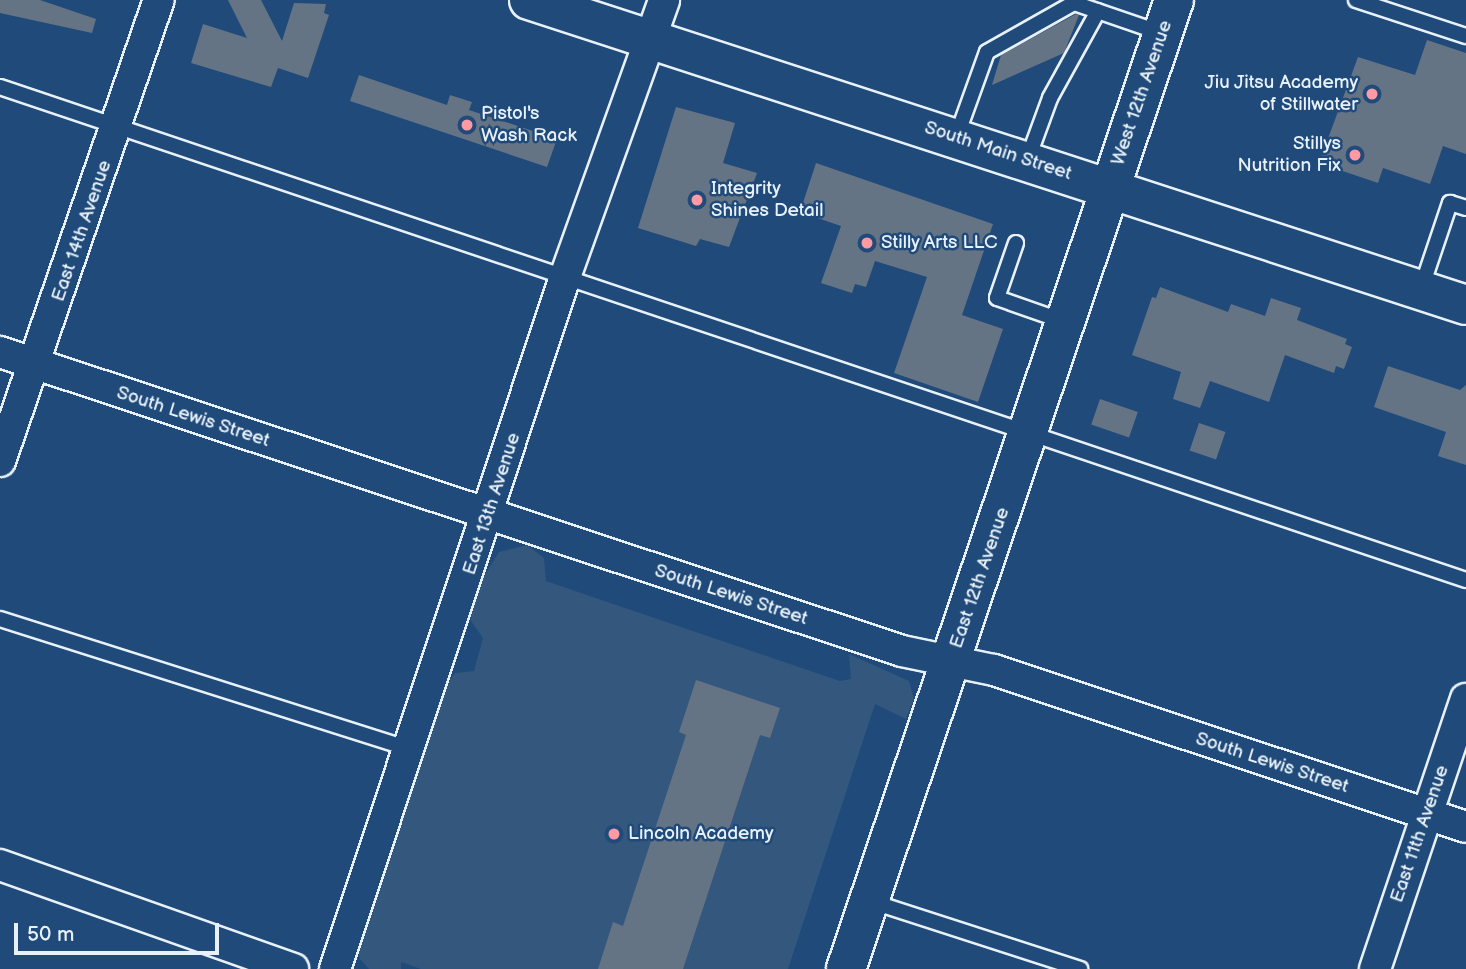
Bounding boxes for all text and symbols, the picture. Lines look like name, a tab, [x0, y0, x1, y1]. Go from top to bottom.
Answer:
street label: West 12th Avenue	[1107, 18, 1177, 168]
place label: Jiu Jitsu Academy of Stillwater	[1204, 72, 1358, 116]
marker: Jiu Jitsu Academy of Stillwater	[1364, 86, 1380, 102]
place label: Pistol's Wash Rack	[481, 103, 577, 147]
street label: South Main Street	[921, 116, 1075, 186]
marker: Pistol's Wash Rack	[459, 117, 475, 133]
place label: Stillys Nutrition Fix	[1237, 133, 1341, 177]
marker: Stillys Nutrition Fix	[1347, 147, 1363, 163]
street label: East 14th Avenue	[47, 157, 117, 305]
place label: Integrity Shines Detail	[711, 178, 824, 222]
marker: Integrity Shines Detail	[689, 192, 705, 208]
place label: Stilly Arts LLC	[881, 232, 999, 254]
marker: Stilly Arts LLC	[859, 235, 875, 251]
street label: South Lewis Street	[114, 381, 272, 453]
street label: East 13th Avenue	[458, 430, 526, 578]
street label: East 12th Avenue	[945, 505, 1015, 651]
street label: South Lewis Street	[652, 559, 810, 631]
street label: South Lewis Street	[1193, 727, 1351, 799]
street label: East 11th Avenue	[1386, 762, 1454, 906]
place label: Lincoln Academy	[628, 823, 774, 845]
marker: Lincoln Academy	[606, 826, 622, 842]
scale bar	[18, 909, 222, 953]
text: 50 m	[27, 922, 74, 947]

